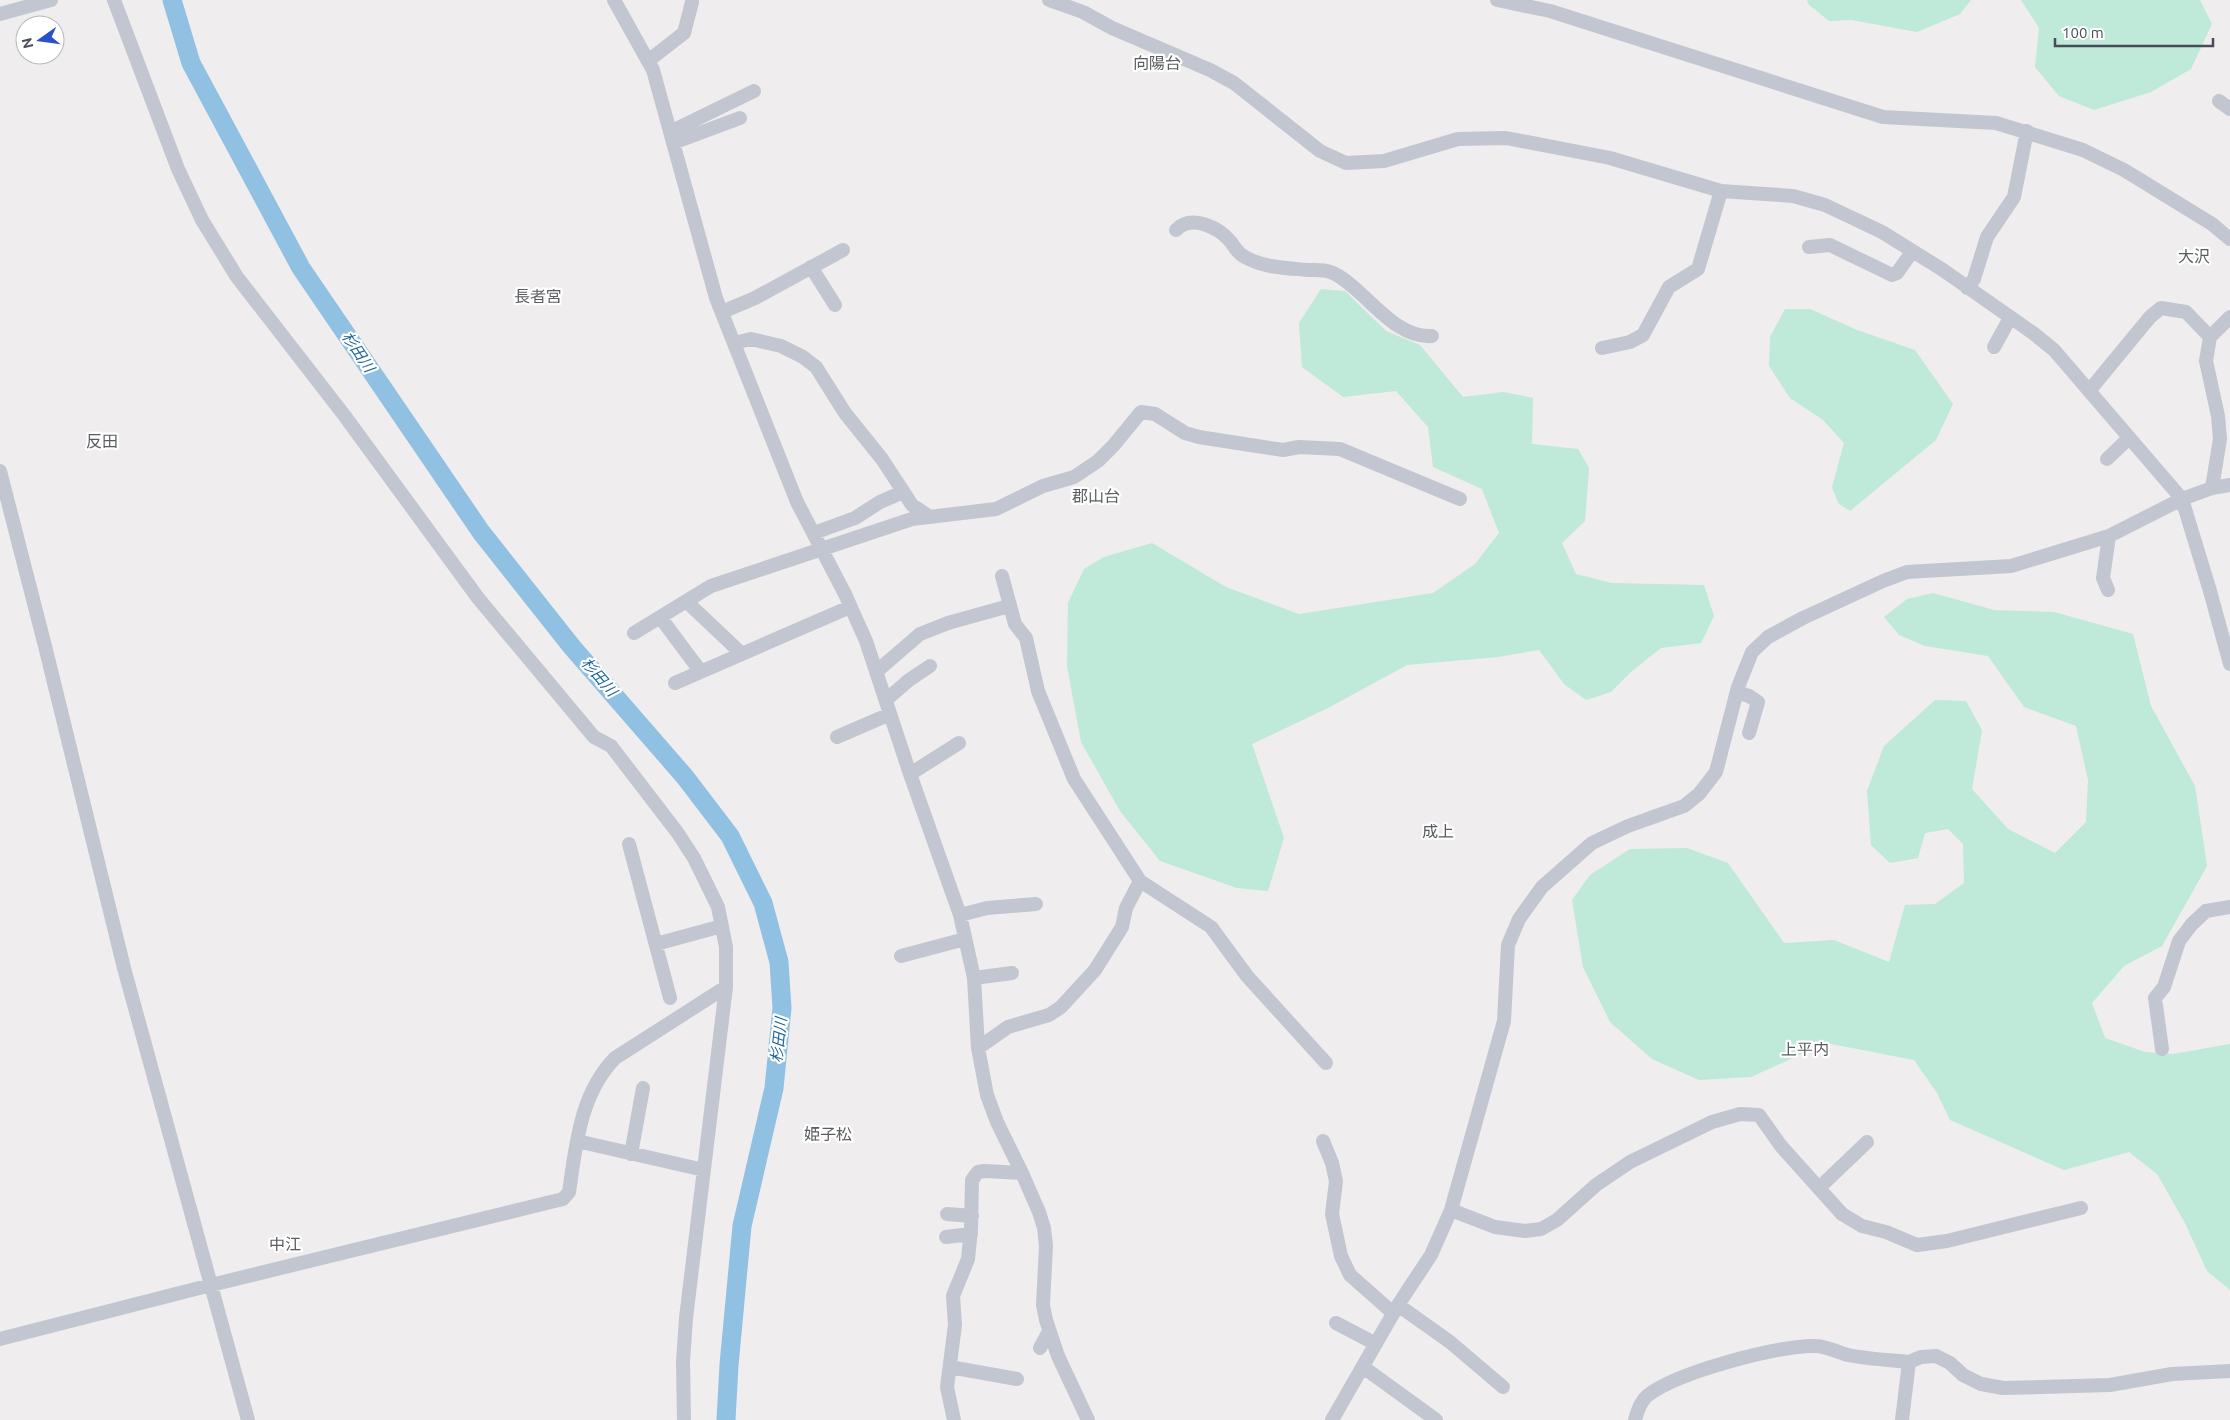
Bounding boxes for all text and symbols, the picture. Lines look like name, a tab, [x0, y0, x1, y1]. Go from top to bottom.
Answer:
north arrow	[15, 15, 65, 65]
scale bar	[2055, 15, 2212, 47]
text: 100 m	[2062, 24, 2104, 41]
text: N	[18, 36, 36, 50]
district label: 向陽台	[1133, 54, 1181, 72]
district label: 大沢	[2178, 247, 2210, 265]
district label: 長者宮	[514, 287, 562, 305]
water label: 杉田川	[339, 328, 379, 377]
district label: 反田	[86, 432, 118, 450]
district label: 郡山台	[1072, 487, 1120, 505]
water label: 杉田川	[578, 654, 622, 701]
district label: 成上	[1422, 822, 1454, 840]
water label: 杉田川	[768, 1015, 790, 1063]
district label: 上平内	[1781, 1040, 1829, 1058]
district label: 姫子松	[804, 1125, 852, 1143]
district label: 中江	[269, 1235, 301, 1253]

